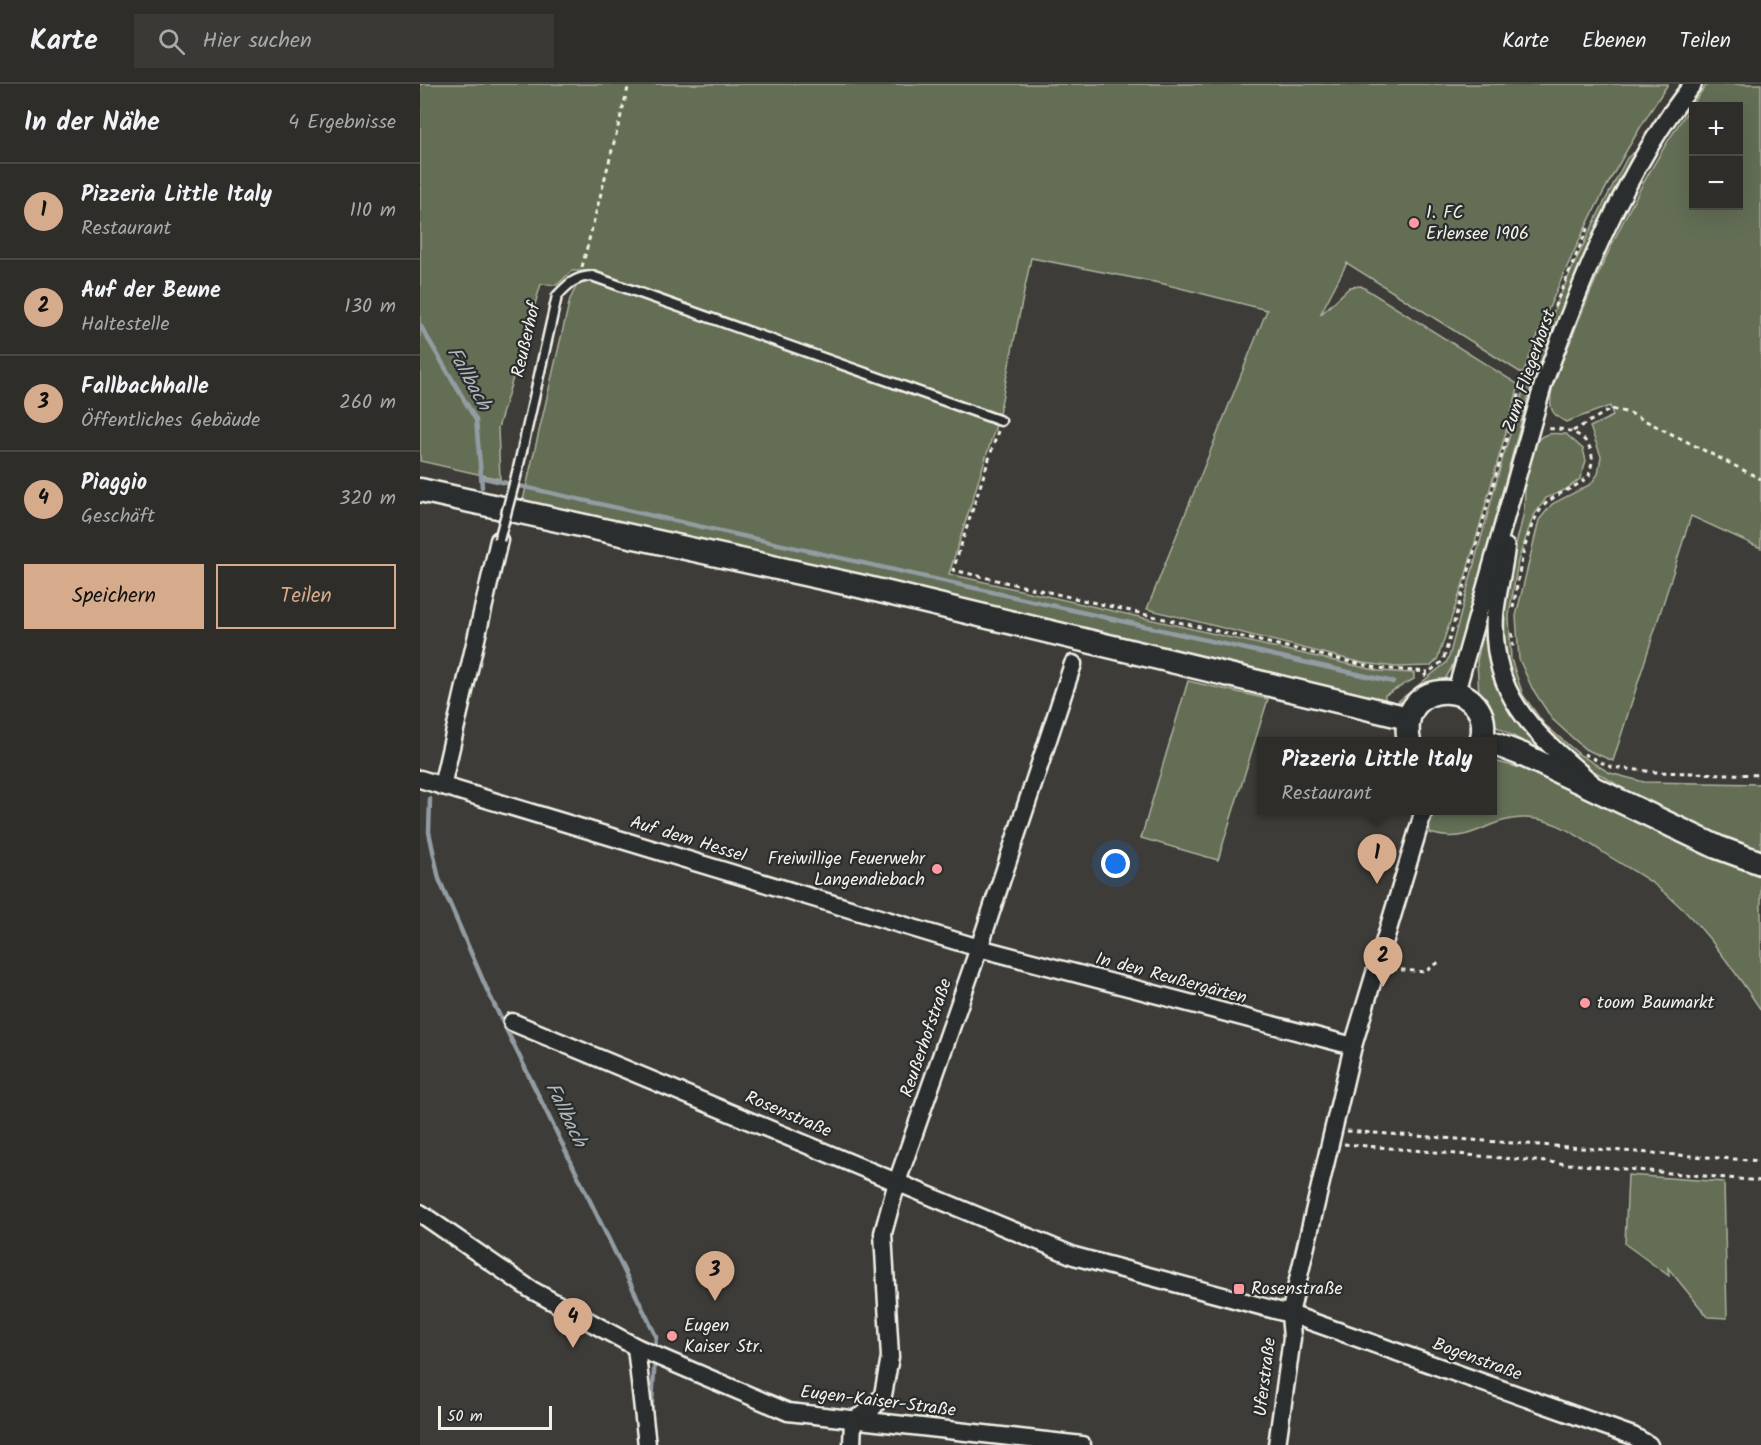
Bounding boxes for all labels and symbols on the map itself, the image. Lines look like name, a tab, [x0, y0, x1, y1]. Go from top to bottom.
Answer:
place label: 1. FC Erlensee 1906	[1426, 199, 1529, 249]
marker: 1. FC Erlensee 1906	[1407, 216, 1421, 230]
street label: Reußerhof	[504, 297, 550, 381]
street label: Zum Fliegerhorst	[1495, 305, 1565, 437]
water label: Fallbach	[437, 341, 500, 419]
street label: Auf dem Hessel	[626, 809, 750, 872]
pin: 1	[1358, 834, 1396, 884]
place label: Freiwillige Feuerwehr Langendiebach	[768, 845, 926, 895]
your location	[1101, 849, 1130, 878]
marker: Freiwillige Feuerwehr Langendiebach	[930, 862, 944, 876]
pin: 2	[1364, 938, 1402, 987]
street label: In den Reußergärten	[1092, 945, 1250, 1013]
street label: Reußerhofstraße	[893, 975, 961, 1101]
place label: toom Baumarkt	[1597, 989, 1716, 1018]
marker: toom Baumarkt	[1578, 996, 1592, 1010]
water label: Fallbach	[535, 1077, 596, 1155]
street label: Rosenstraße	[740, 1084, 836, 1146]
pin: 3	[696, 1252, 734, 1301]
place label: Rosenstraße	[1251, 1275, 1343, 1304]
marker: Rosenstraße	[1232, 1282, 1246, 1296]
pin: 4	[554, 1298, 592, 1348]
place label: Eugen Kaiser Str.	[684, 1312, 763, 1362]
marker: Eugen Kaiser Str.	[665, 1329, 679, 1343]
street label: Bogenstraße	[1428, 1330, 1526, 1390]
street label: Uferstraße	[1247, 1336, 1285, 1418]
street label: Eugen-Kaiser-Straße	[799, 1378, 957, 1426]
scale bar	[438, 1403, 552, 1430]

